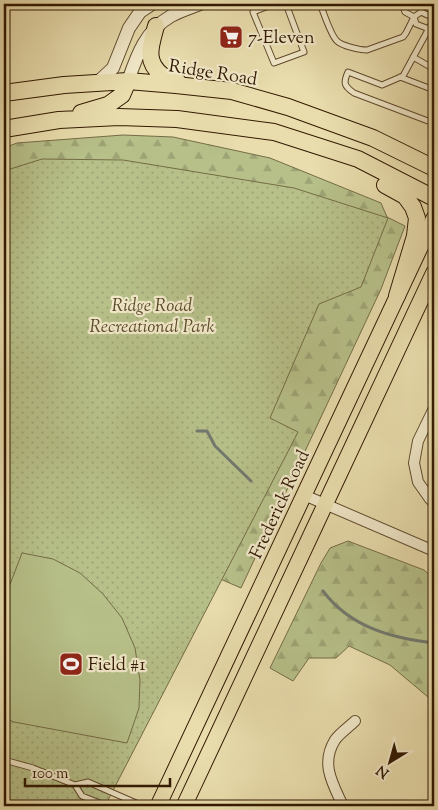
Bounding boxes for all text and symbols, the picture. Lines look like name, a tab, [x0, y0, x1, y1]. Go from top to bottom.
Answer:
supermarket icon: 7-Eleven	[218, 24, 244, 50]
place label: 7-Eleven	[248, 26, 315, 52]
street label: Ridge Road	[167, 54, 259, 94]
park label: Ridge Road Recreational Park	[89, 294, 215, 341]
street label: Frederick Road	[244, 446, 317, 563]
sports icon: Field #1	[58, 651, 84, 677]
place label: Field #1	[88, 653, 146, 679]
north arrow	[366, 738, 416, 788]
scale bar	[25, 755, 170, 787]
text: N	[373, 759, 394, 782]
text: 100 m	[32, 764, 69, 785]

